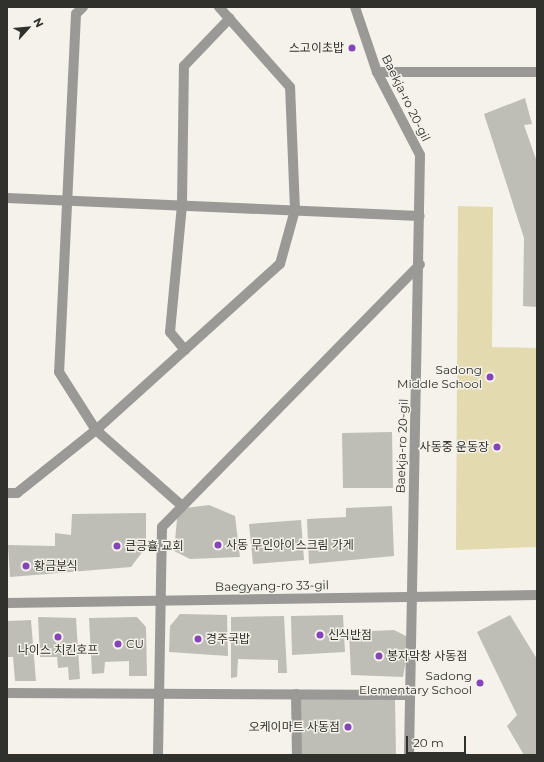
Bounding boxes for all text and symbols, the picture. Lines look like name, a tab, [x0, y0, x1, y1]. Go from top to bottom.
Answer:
north arrow	[8, 8, 48, 48]
text: N	[30, 15, 47, 30]
place label: 스고이초밥	[289, 41, 344, 55]
marker: 스고이초밥	[347, 43, 357, 53]
street label: Baekja-ro 20-gil	[379, 52, 433, 144]
place label: Sadong Middle School	[397, 363, 482, 391]
marker: Sadong Middle School	[485, 372, 495, 382]
street label: Baekja-ro 20-gil	[393, 398, 411, 494]
place label: 사동중 운동장	[420, 440, 489, 454]
marker: 사동중 운동장	[492, 442, 502, 452]
place label: 사동 무인아이스크림 가게	[226, 538, 354, 552]
place label: 큰긍휼 교회	[125, 539, 183, 553]
marker: 사동 무인아이스크림 가게	[213, 540, 223, 550]
marker: 큰긍휼 교회	[112, 541, 122, 551]
place label: 황금분식	[34, 559, 78, 573]
marker: 황금분식	[21, 561, 31, 571]
street label: Baegyang-ro 33-gil	[215, 578, 329, 594]
place label: 신식반점	[328, 628, 372, 642]
marker: 신식반점	[315, 630, 325, 640]
marker: 나이스 치킨호프	[53, 632, 63, 642]
place label: 경주국밥	[206, 632, 250, 646]
marker: 경주국밥	[193, 634, 203, 644]
place label: CU	[126, 637, 144, 651]
marker: CU	[113, 639, 123, 649]
place label: 나이스 치킨호프	[18, 643, 98, 657]
place label: 봉자막창 사동점	[387, 649, 467, 663]
marker: 봉자막창 사동점	[374, 651, 384, 661]
place label: Sadong Elementary School	[359, 669, 472, 697]
marker: Sadong Elementary School	[475, 678, 485, 688]
place label: 오케이마트 사동점	[249, 720, 340, 734]
marker: 오케이마트 사동점	[343, 722, 353, 732]
scale bar	[408, 728, 468, 754]
text: 20 m	[413, 735, 444, 750]

